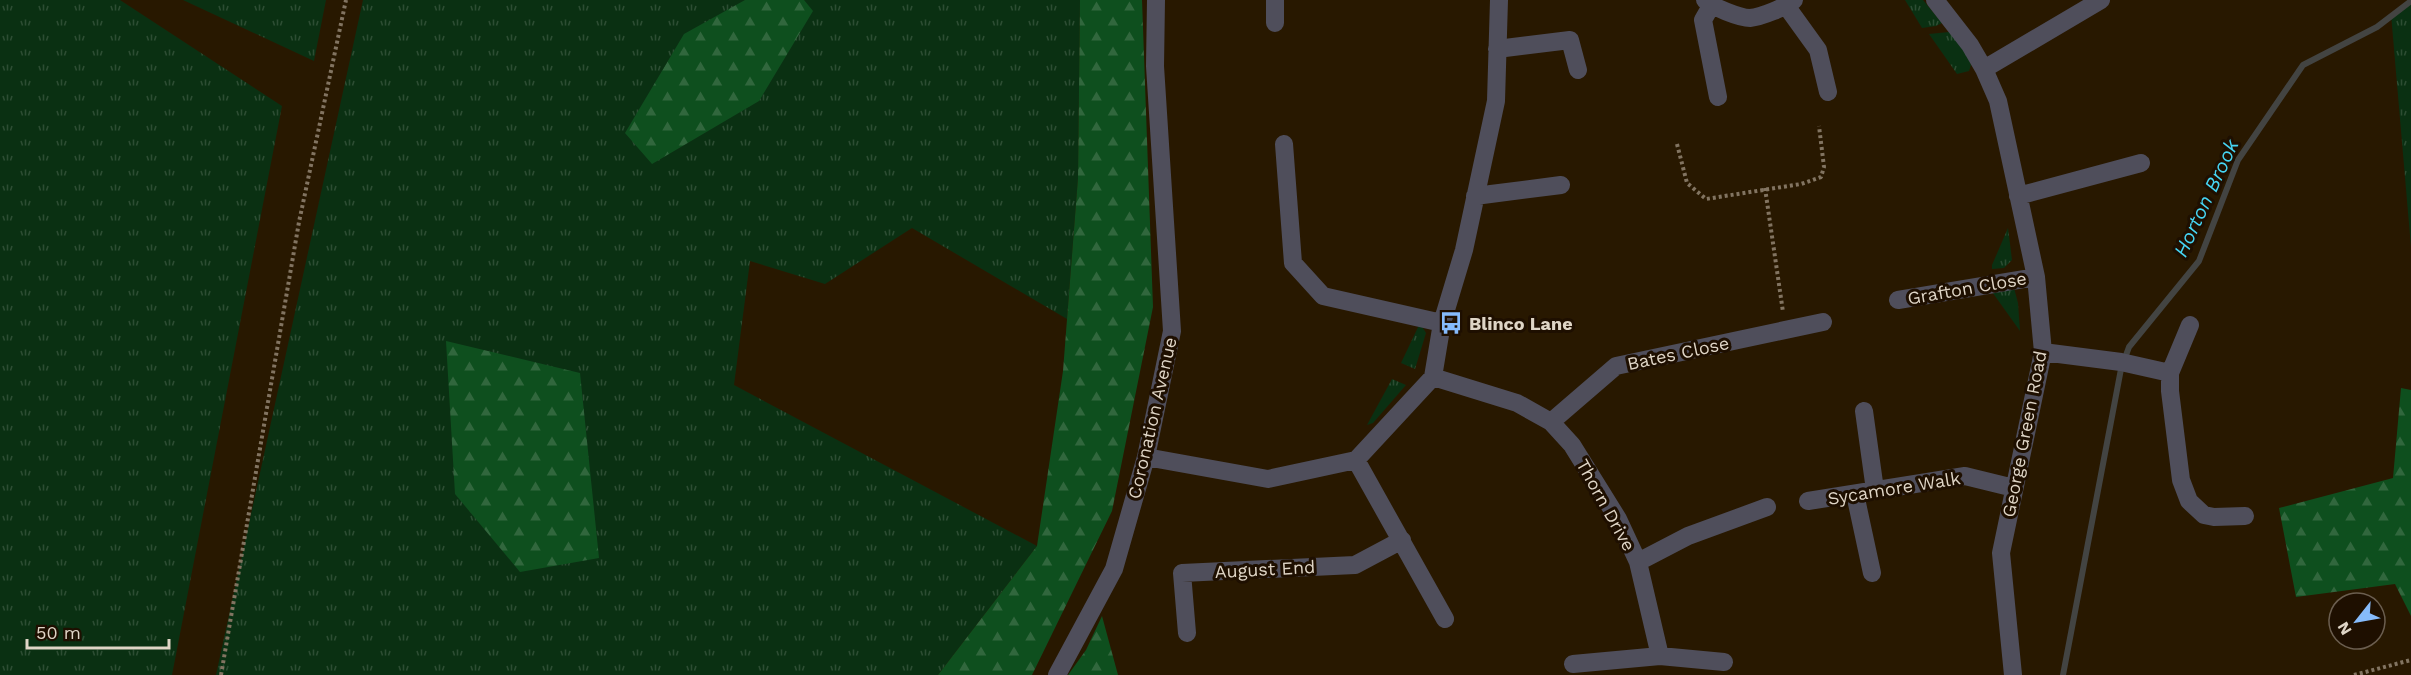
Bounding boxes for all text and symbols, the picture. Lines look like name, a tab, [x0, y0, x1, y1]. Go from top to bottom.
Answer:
water label: Horton Brook	[2168, 134, 2244, 261]
street label: Grafton Close	[1906, 267, 2028, 309]
bus stop icon: Blinco Lane	[1438, 310, 1464, 336]
place label: Blinco Lane	[1469, 313, 1573, 334]
street label: Bates Close	[1625, 332, 1731, 374]
street label: Coronation Avenue	[1123, 335, 1181, 501]
street label: George Green Road	[1998, 349, 2050, 519]
street label: Thorn Drive	[1572, 455, 1640, 555]
street label: Sycamore Walk	[1826, 467, 1962, 509]
street label: August End	[1214, 556, 1316, 582]
north arrow	[2327, 591, 2387, 651]
scale bar	[27, 612, 170, 650]
text: N	[2333, 618, 2356, 638]
text: 50 m	[36, 622, 81, 643]

